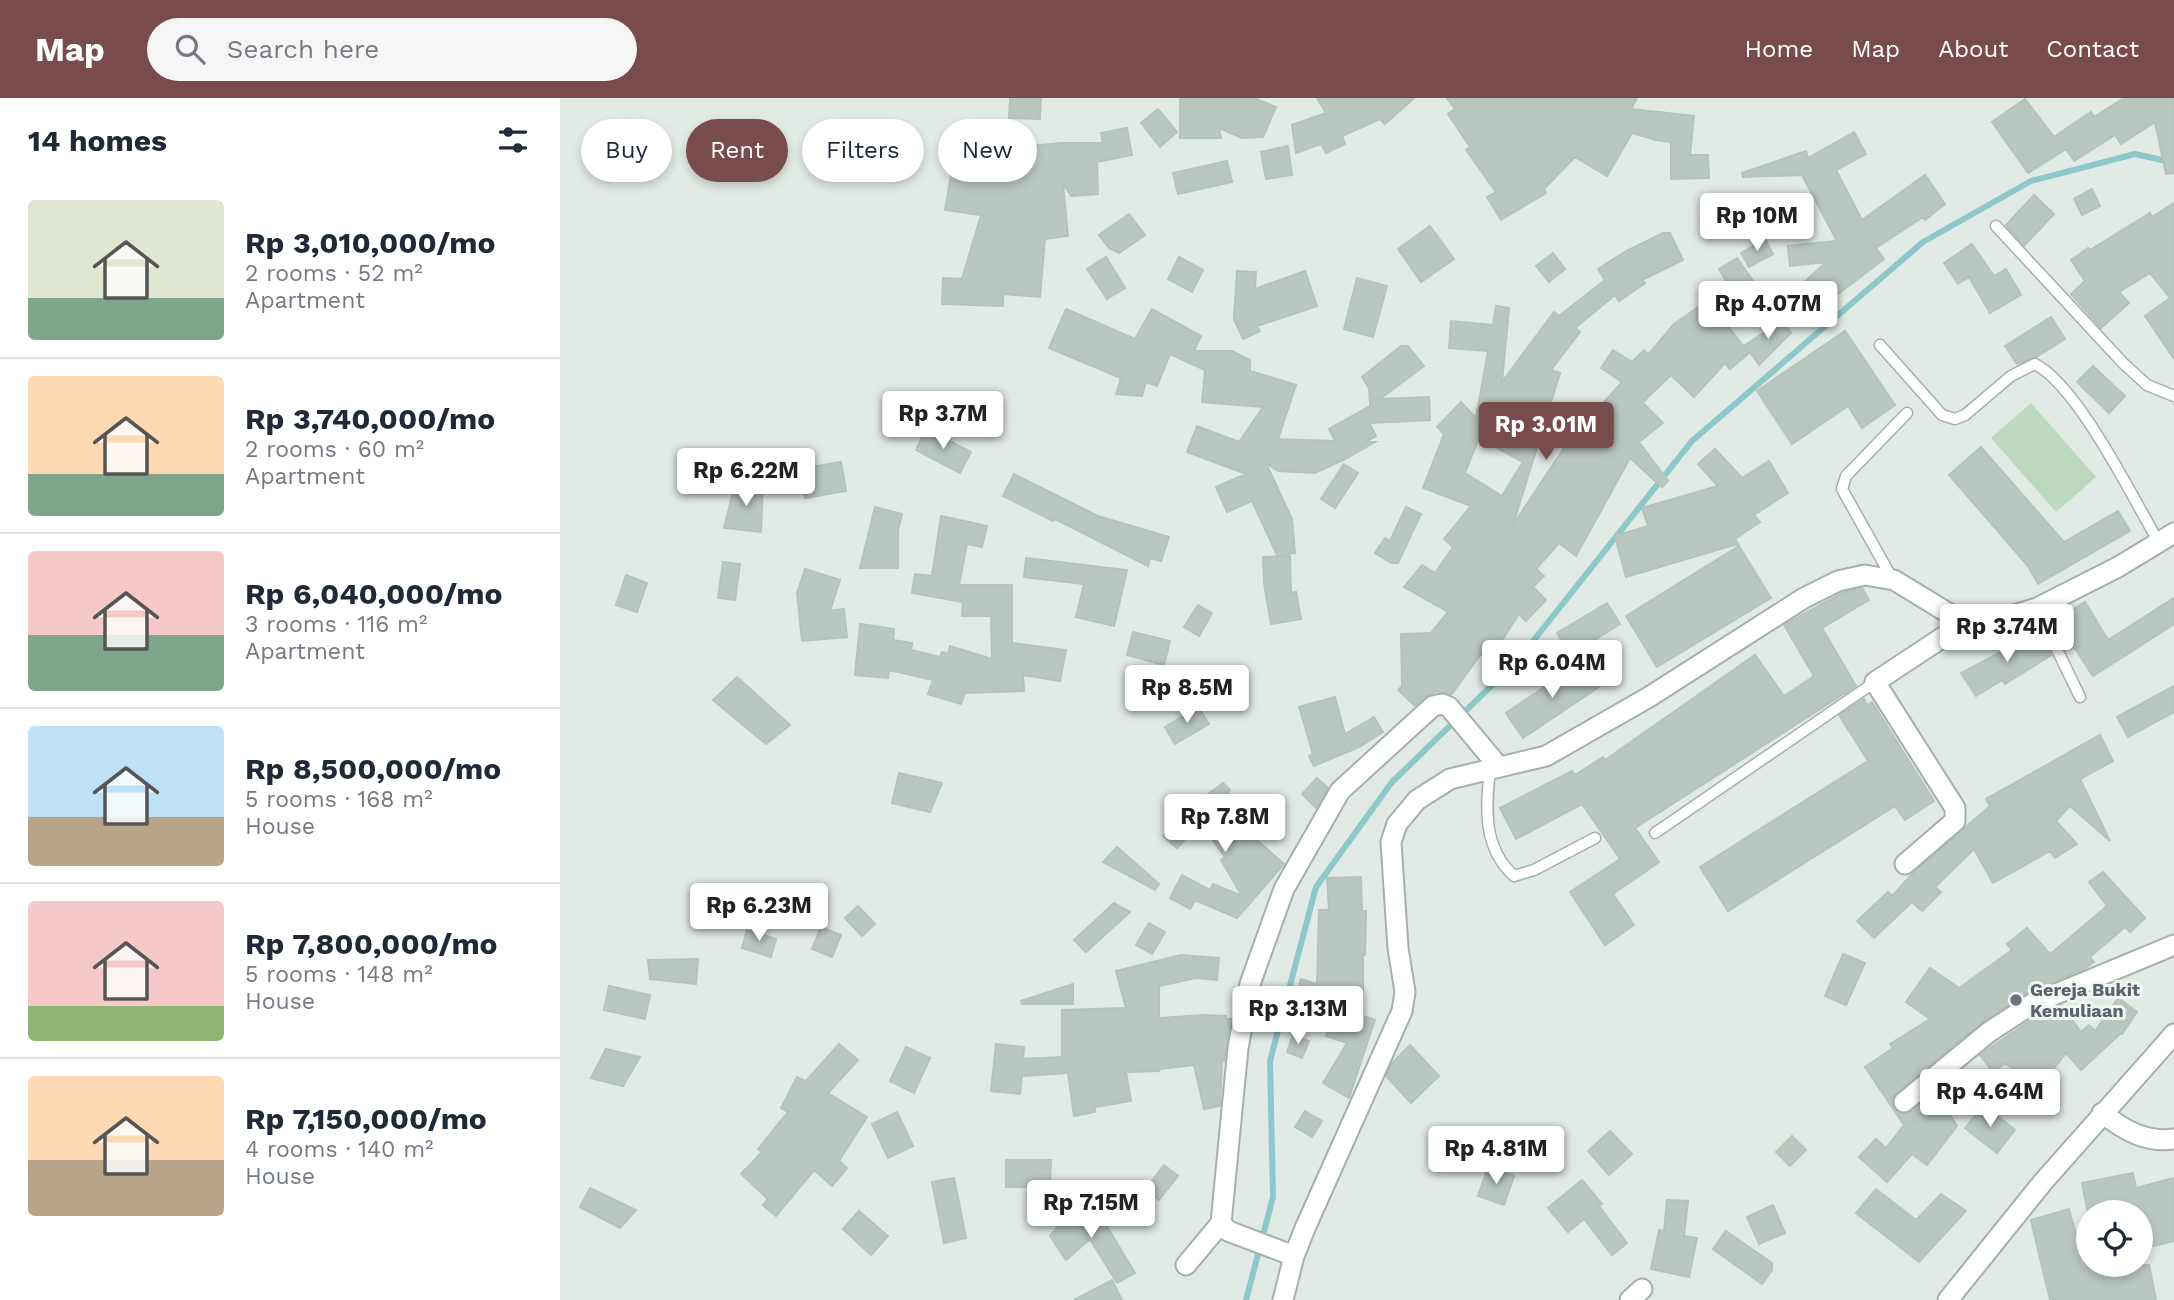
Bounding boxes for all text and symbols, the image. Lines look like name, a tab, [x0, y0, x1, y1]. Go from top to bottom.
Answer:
search box	[147, 18, 637, 81]
text: Map	[35, 30, 105, 69]
icon: search	[171, 30, 209, 68]
text: Search here	[227, 34, 379, 64]
text: Home	[1745, 35, 1813, 63]
text: Map	[1851, 35, 1900, 63]
text: About	[1938, 35, 2008, 63]
text: Contact	[2046, 35, 2139, 63]
chip: Buy	[581, 119, 672, 182]
chip: Rent	[686, 119, 788, 182]
chip: Filters	[802, 119, 924, 182]
chip: New	[938, 119, 1037, 182]
icon: filters	[494, 121, 532, 159]
text: 14 homes	[28, 123, 167, 158]
pin: Rp 10M	[1700, 194, 1814, 253]
text: Rp 10M	[1716, 202, 1798, 229]
text: Rp 3,010,000/mo	[245, 225, 495, 260]
icon: home	[84, 228, 168, 312]
text: 2 rooms · 52 m²	[245, 260, 423, 287]
pin: Rp 4.07M	[1696, 282, 1840, 341]
text: Apartment	[245, 287, 365, 314]
text: Rp 4.07M	[1714, 290, 1822, 317]
pin: Rp 3.7M	[878, 392, 1008, 451]
text: Rp 3.7M	[898, 400, 988, 427]
text: Rp 3,740,000/mo	[245, 401, 495, 436]
pin: Rp 3.01M	[1474, 402, 1618, 462]
icon: home	[84, 404, 168, 488]
text: Rp 3.01M	[1495, 411, 1597, 438]
text: 2 rooms · 60 m²	[245, 436, 424, 463]
pin: Rp 6.22M	[674, 448, 818, 508]
text: Rp 6.22M	[693, 457, 799, 484]
text: Apartment	[245, 463, 365, 490]
text: Rp 6,040,000/mo	[245, 576, 503, 611]
icon: home	[84, 579, 168, 663]
pin: Rp 3.74M	[1935, 604, 2079, 664]
text: 3 rooms · 116 m²	[245, 611, 427, 638]
text: Rp 3.74M	[1956, 613, 2058, 640]
text: Apartment	[245, 638, 365, 665]
pin: Rp 6.04M	[1480, 640, 1624, 700]
text: Rp 6.04M	[1498, 649, 1606, 676]
pin: Rp 8.5M	[1122, 666, 1252, 725]
text: Rp 8.5M	[1141, 674, 1233, 701]
text: Rp 8,500,000/mo	[245, 751, 501, 786]
icon: home	[84, 754, 168, 838]
text: 5 rooms · 168 m²	[245, 786, 433, 813]
pin: Rp 7.8M	[1160, 794, 1290, 854]
text: Rp 7.8M	[1180, 803, 1270, 830]
text: House	[245, 813, 315, 840]
pin: Rp 6.23M	[687, 884, 831, 943]
text: Rp 6.23M	[706, 892, 812, 919]
text: Rp 7,800,000/mo	[245, 926, 498, 961]
icon: home	[84, 929, 168, 1013]
text: 5 rooms · 148 m²	[245, 961, 433, 988]
place label: Gereja Bukit Kemuliaan	[2030, 979, 2140, 1021]
pin: Rp 3.13M	[1226, 986, 1370, 1046]
text: House	[245, 988, 315, 1015]
marker: Gereja Bukit Kemuliaan	[2008, 992, 2024, 1008]
text: Rp 3.13M	[1248, 995, 1348, 1022]
pin: Rp 4.64M	[1918, 1070, 2062, 1129]
text: Rp 4.64M	[1936, 1078, 2044, 1105]
text: Rp 7,150,000/mo	[245, 1101, 487, 1136]
icon: home	[84, 1104, 168, 1188]
pin: Rp 4.81M	[1424, 1126, 1568, 1186]
text: Rp 4.81M	[1444, 1135, 1548, 1162]
text: 4 rooms · 140 m²	[245, 1136, 433, 1163]
text: House	[245, 1163, 315, 1190]
pin: Rp 7.15M	[1019, 1180, 1163, 1240]
text: Rp 7.15M	[1043, 1189, 1139, 1216]
map controls	[2076, 1200, 2153, 1277]
button: locate	[2076, 1200, 2153, 1277]

